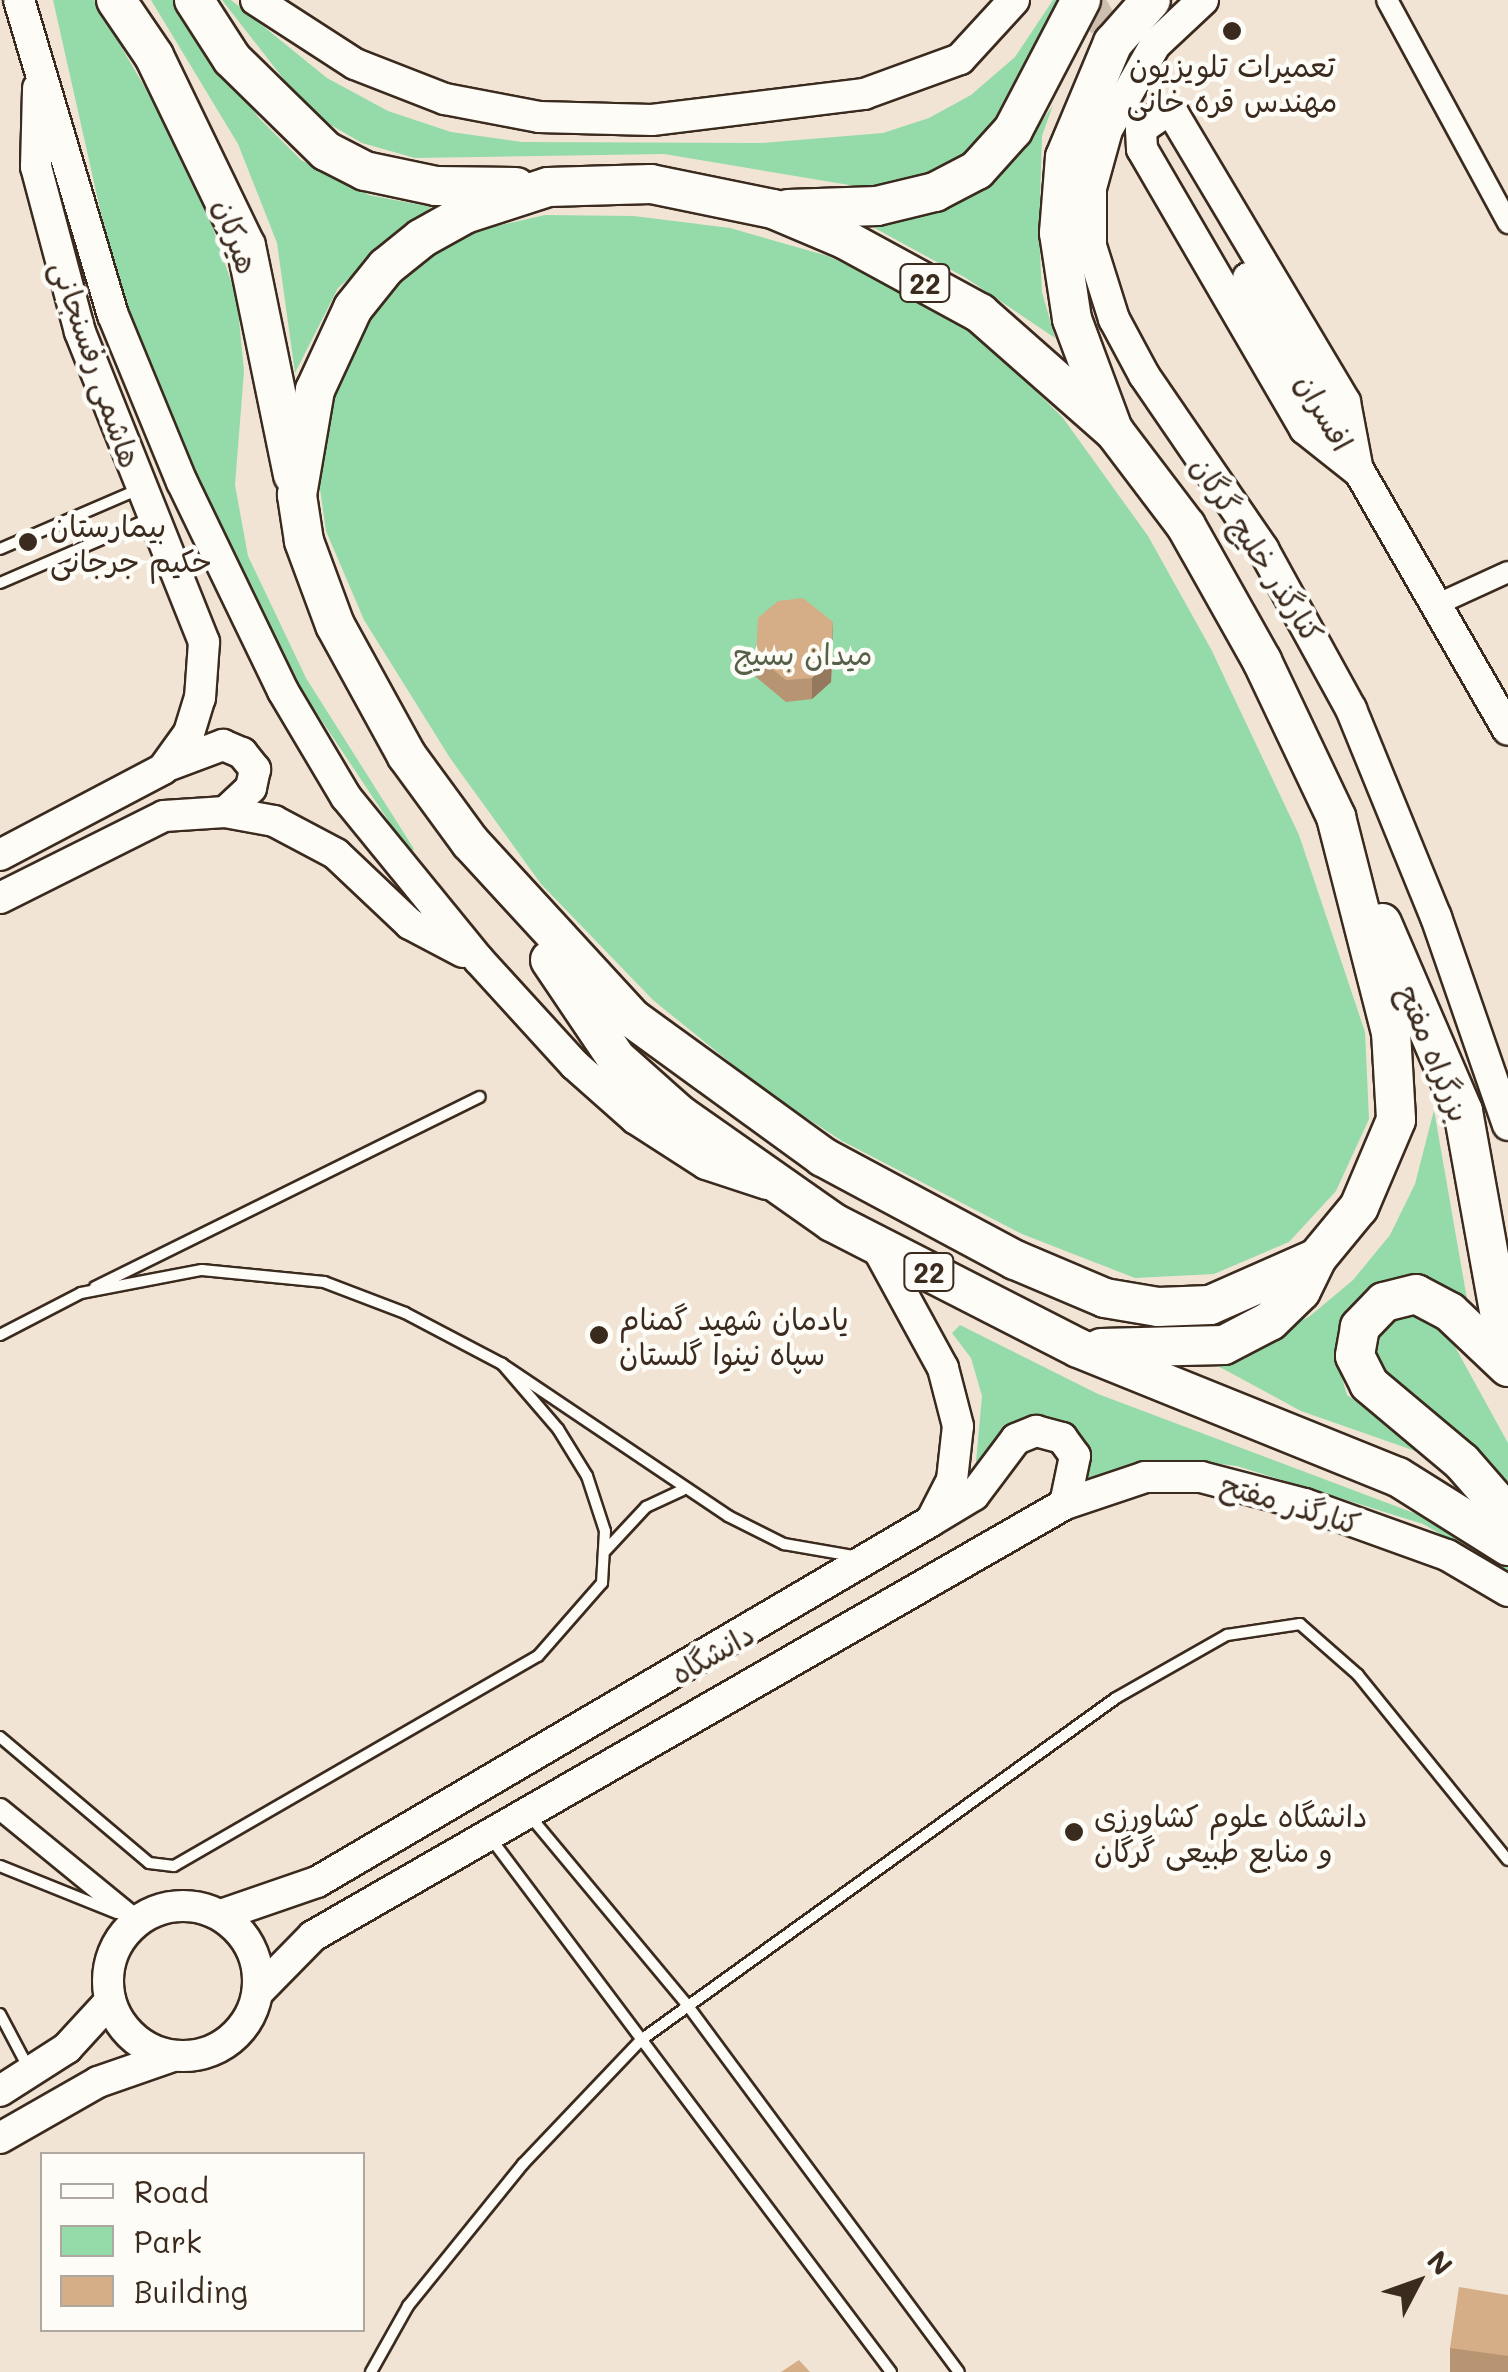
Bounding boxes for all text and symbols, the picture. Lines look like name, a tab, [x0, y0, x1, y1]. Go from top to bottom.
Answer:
marker: تعمیرات تلویزیون مهندس قره خانی	[1221, 20, 1243, 42]
place label: تعمیرات تلویزیون مهندس قره خانی	[1127, 47, 1337, 118]
street label: هیرکان	[207, 194, 267, 278]
street label: هاشمی رفسنجانی	[45, 256, 149, 472]
road number: 22	[898, 260, 952, 306]
street label: افسران	[1289, 367, 1361, 457]
street label: کنارگذر خلیج گرگان	[1184, 449, 1332, 649]
place label: بیمارستان حکیم جرجانی	[50, 507, 212, 578]
marker: بیمارستان حکیم جرجانی	[15, 529, 41, 555]
park label: میدان بسیج	[734, 635, 872, 671]
street label: بزرگراه مفتح	[1391, 979, 1479, 1127]
road number: 22	[902, 1249, 956, 1295]
place label: یادمان شهید گمنام سپاه نینوا گلستان	[619, 1300, 849, 1370]
marker: یادمان شهید گمنام سپاه نینوا گلستان	[588, 1324, 610, 1346]
street label: کنارگذر مفتح	[1217, 1465, 1365, 1541]
street label: دانشگاه	[664, 1615, 760, 1691]
place label: دانشگاه علوم کشاورزی و منابع طبیعی گرگان	[1094, 1797, 1368, 1868]
marker: دانشگاه علوم کشاورزی و منابع طبیعی گرگان	[1063, 1821, 1085, 1843]
legend	[40, 2152, 365, 2332]
text: Road	[134, 2171, 209, 2211]
text: Park	[134, 2221, 202, 2261]
north arrow	[1368, 2232, 1468, 2332]
text: N	[1420, 2242, 1461, 2282]
text: Building	[134, 2271, 248, 2311]

